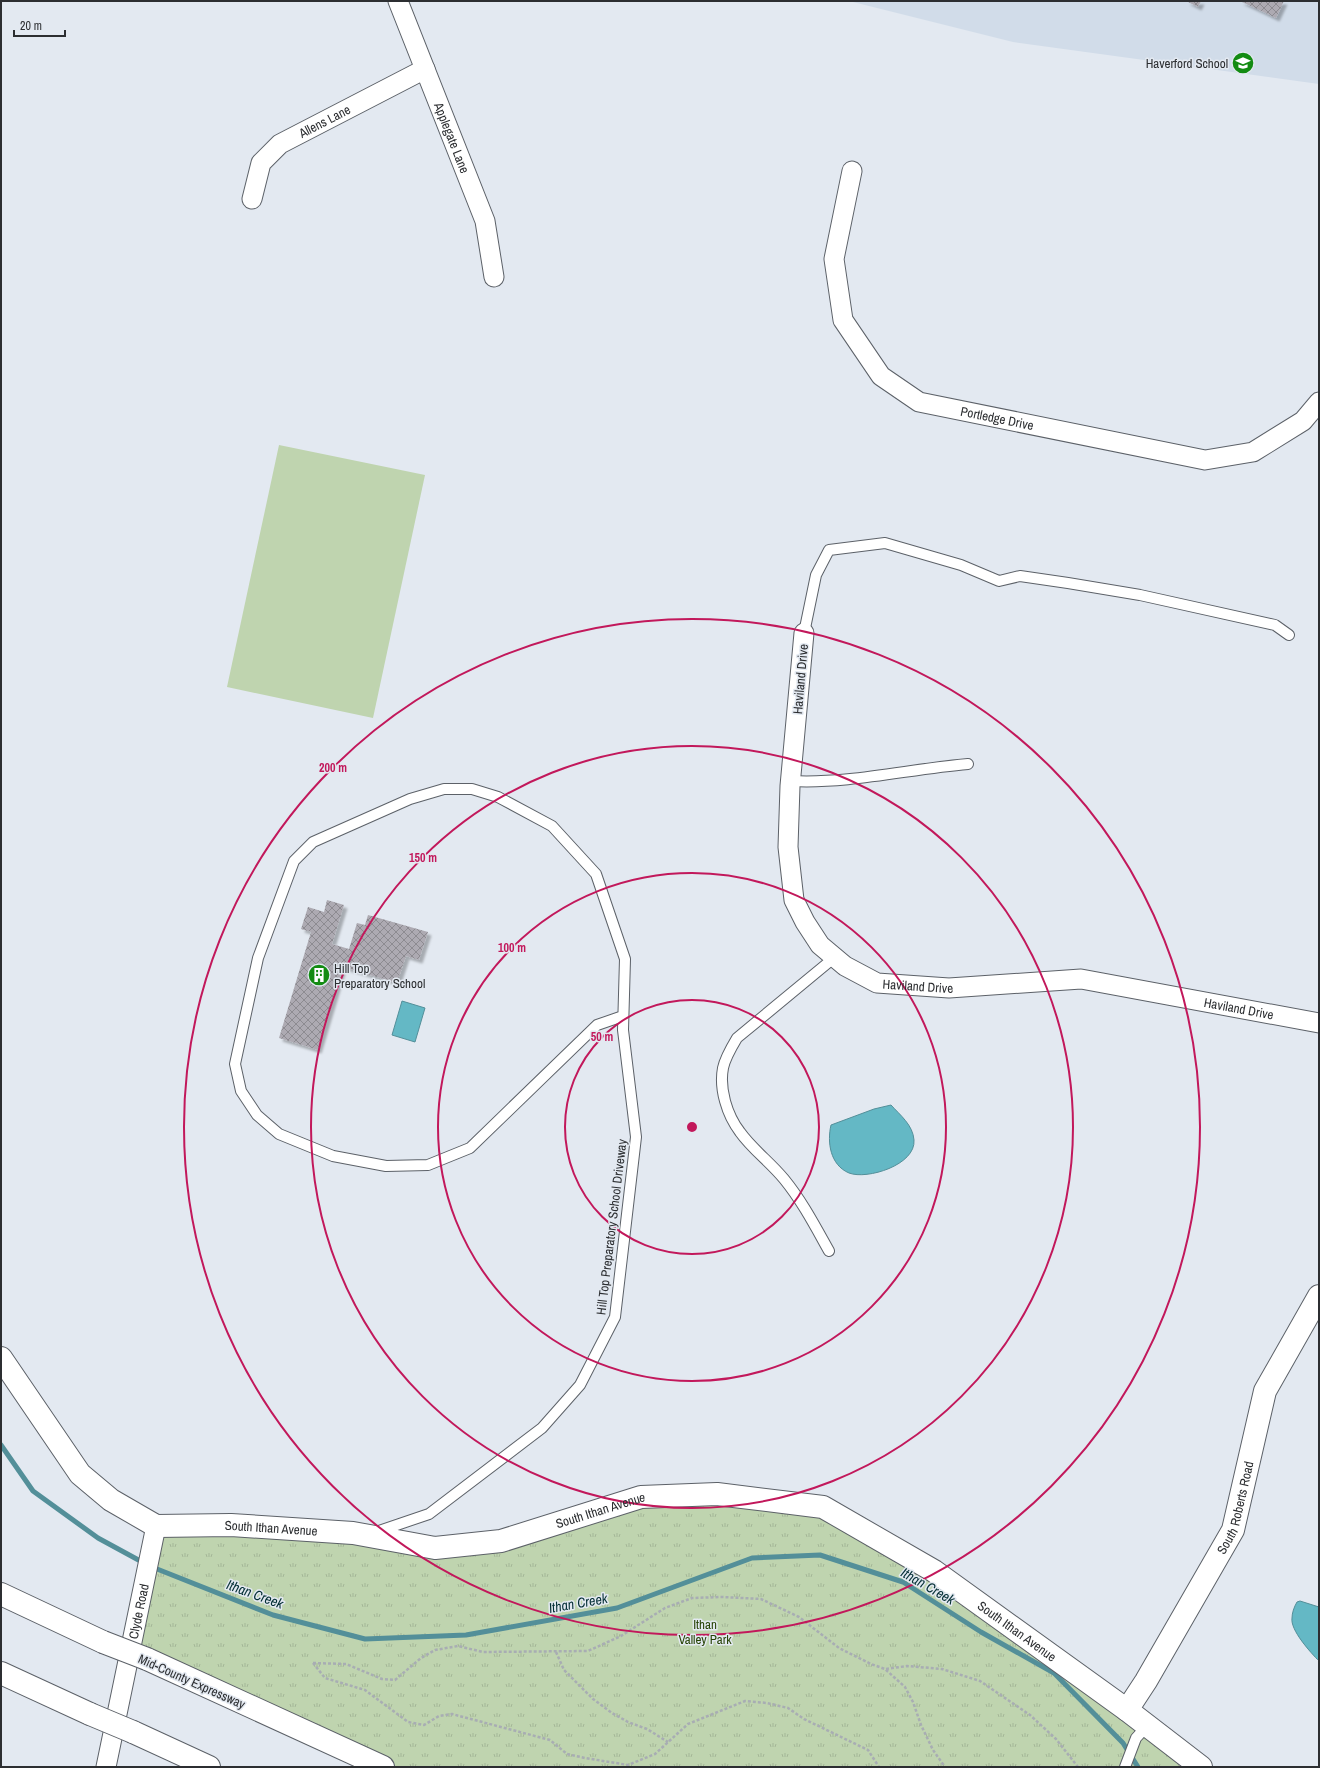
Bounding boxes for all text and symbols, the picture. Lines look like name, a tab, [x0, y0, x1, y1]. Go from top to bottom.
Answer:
scale bar	[14, 12, 65, 38]
text: 20 m	[20, 18, 42, 34]
school or university icon: Haverford School	[1230, 50, 1256, 76]
place label: Haverford School	[1146, 55, 1228, 72]
street label: Applegate Lane	[430, 99, 473, 176]
street label: Allens Lane	[295, 101, 353, 142]
street label: Portledge Drive	[959, 403, 1035, 434]
street label: Haviland Drive	[789, 643, 812, 715]
text: 200 m	[319, 760, 347, 776]
text: 150 m	[409, 850, 437, 866]
text: 100 m	[498, 940, 526, 956]
place label: Hill Top Preparatory School	[334, 960, 425, 992]
building icon: Hill Top Preparatory School	[306, 962, 332, 988]
street label: Haviland Drive	[882, 975, 954, 997]
street label: Haviland Drive	[1203, 994, 1275, 1023]
text: 50 m	[591, 1029, 613, 1045]
centre of rings	[685, 1120, 699, 1134]
street label: Hill Top Preparatory School Driveway	[592, 1138, 631, 1316]
street label: South Roberts Road	[1213, 1460, 1258, 1557]
street label: South Ithan Avenue	[554, 1489, 645, 1532]
street label: South Ithan Avenue	[225, 1517, 318, 1540]
water label: Ithan Creek	[898, 1563, 959, 1609]
water label: Ithan Creek	[224, 1575, 287, 1613]
street label: Clyde Road	[125, 1582, 153, 1640]
water label: Ithan Creek	[547, 1589, 610, 1617]
street label: South Ithan Avenue	[974, 1597, 1060, 1665]
park label: Ithan Valley Park	[678, 1616, 732, 1648]
street label: Mid-County Expressway	[136, 1650, 249, 1713]

